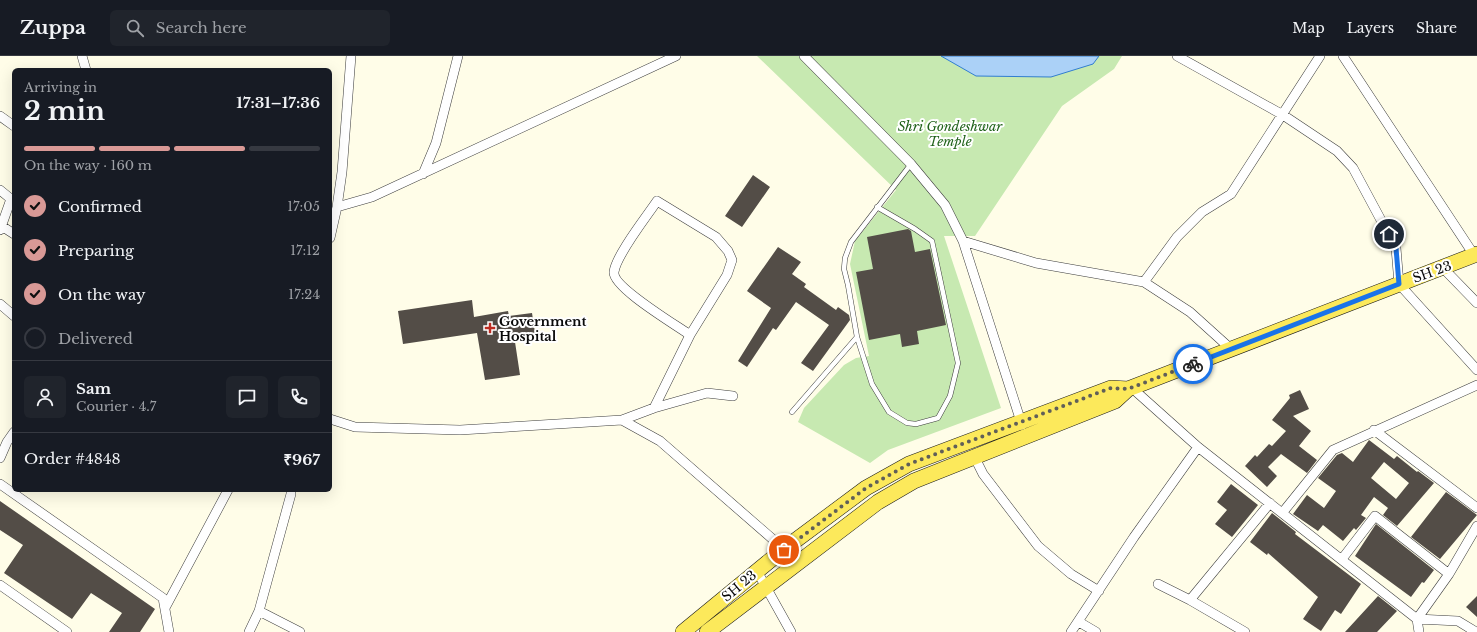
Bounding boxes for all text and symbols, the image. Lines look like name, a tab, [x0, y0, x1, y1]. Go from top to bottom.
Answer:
search box	[110, 10, 390, 46]
text: Zuppa	[20, 16, 86, 39]
icon: search	[124, 17, 146, 39]
text: Search here	[156, 18, 247, 37]
text: Map	[1292, 19, 1325, 37]
text: Layers	[1347, 19, 1394, 37]
text: Share	[1416, 19, 1457, 37]
text: Arriving in	[24, 79, 97, 96]
text: 17:31–17:36	[236, 93, 320, 112]
text: 2 min	[24, 95, 105, 127]
park label: Shri Gondeshwar Temple	[898, 118, 1003, 150]
text: On the way · 160 m	[24, 157, 152, 174]
icon: check	[24, 195, 46, 217]
text: Confirmed	[58, 197, 142, 216]
text: 17:05	[287, 198, 320, 215]
pin	[1372, 217, 1406, 251]
icon: home	[1378, 223, 1400, 245]
icon: check	[24, 239, 46, 261]
text: Preparing	[58, 241, 134, 260]
text: 17:12	[290, 242, 320, 259]
street label: SH 23	[1410, 257, 1454, 287]
icon: check	[24, 283, 46, 305]
text: On the way	[58, 285, 146, 304]
text: 17:24	[288, 286, 320, 303]
place label: Government Hospital	[499, 313, 586, 345]
marker: Government Hospital	[484, 322, 496, 334]
text: Delivered	[58, 329, 133, 348]
courier	[1173, 344, 1213, 384]
icon: bike	[1182, 353, 1204, 375]
button: person	[24, 376, 66, 418]
button: chat	[226, 376, 268, 418]
button: phone	[278, 376, 320, 418]
text: Sam	[76, 379, 111, 398]
text: Courier · 4.7	[76, 398, 156, 415]
text: Order #4848	[24, 449, 121, 468]
text: ₹967	[283, 450, 320, 469]
pin	[767, 533, 801, 567]
icon: bag	[773, 539, 795, 561]
street label: SH 23	[718, 567, 760, 605]

